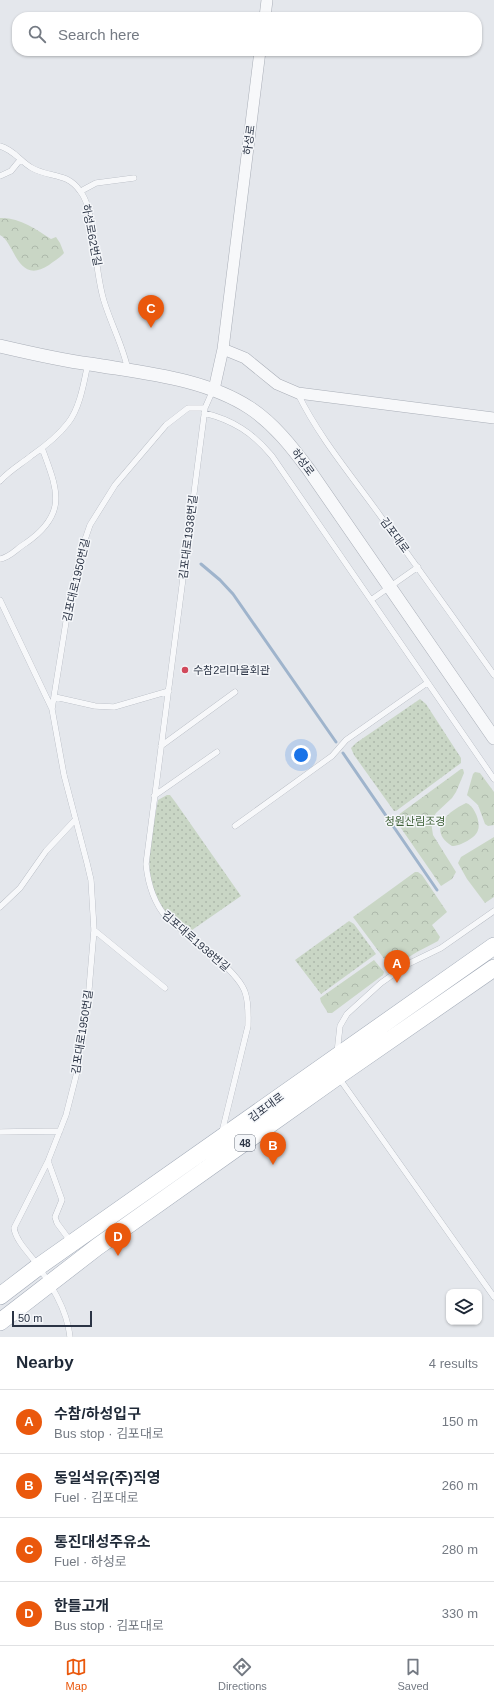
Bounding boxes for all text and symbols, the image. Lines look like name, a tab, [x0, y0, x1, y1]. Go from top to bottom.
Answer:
search box	[12, 12, 482, 56]
icon: search	[26, 23, 48, 45]
text: Search here	[58, 26, 140, 43]
street label: 하성로	[241, 124, 257, 156]
street label: 하성로62번길	[80, 203, 104, 267]
pin: C	[138, 295, 164, 328]
street label: 하성로	[289, 446, 317, 478]
street label: 김포대로1938번길	[177, 494, 199, 580]
street label: 김포대로	[378, 515, 412, 555]
street label: 김포대로1950번길	[61, 537, 91, 623]
place label: 수참2리마을회관	[193, 664, 270, 676]
marker: 수참2리마을회관	[180, 665, 190, 675]
your location	[291, 745, 311, 765]
park label: 청원산림조경	[385, 815, 445, 827]
street label: 김포대로1938번길	[160, 909, 232, 973]
pin: A	[384, 950, 410, 983]
street label: 김포대로1950번길	[69, 989, 95, 1075]
street label: 김포대로	[246, 1090, 286, 1124]
pin: B	[260, 1132, 286, 1165]
road number: 48	[235, 1135, 255, 1151]
pin: D	[105, 1223, 131, 1256]
map controls	[446, 1289, 482, 1325]
button: layers	[446, 1289, 482, 1325]
scale bar	[12, 1309, 92, 1328]
text: 50 m	[18, 1312, 42, 1324]
text: Nearby	[16, 1353, 74, 1372]
text: 4 results	[429, 1356, 478, 1371]
text: 수참/하성입구	[54, 1405, 141, 1422]
text: A	[24, 1414, 34, 1429]
text: 150 m	[442, 1414, 478, 1429]
text: Bus stop · 김포대로	[54, 1426, 164, 1441]
text: 동일석유(주)직영	[54, 1469, 161, 1486]
text: B	[24, 1478, 34, 1493]
text: 260 m	[442, 1478, 478, 1493]
text: Fuel · 김포대로	[54, 1490, 139, 1505]
text: 통진대성주유소	[54, 1533, 151, 1550]
text: C	[24, 1542, 34, 1557]
text: 280 m	[442, 1542, 478, 1557]
text: Fuel · 하성로	[54, 1554, 127, 1569]
text: 한들고개	[54, 1597, 109, 1614]
text: D	[24, 1606, 34, 1621]
text: 330 m	[442, 1606, 478, 1621]
text: Bus stop · 김포대로	[54, 1618, 164, 1633]
tab: Map	[65, 1656, 87, 1692]
tab: Directions	[218, 1656, 267, 1692]
tab: Saved	[397, 1656, 429, 1692]

